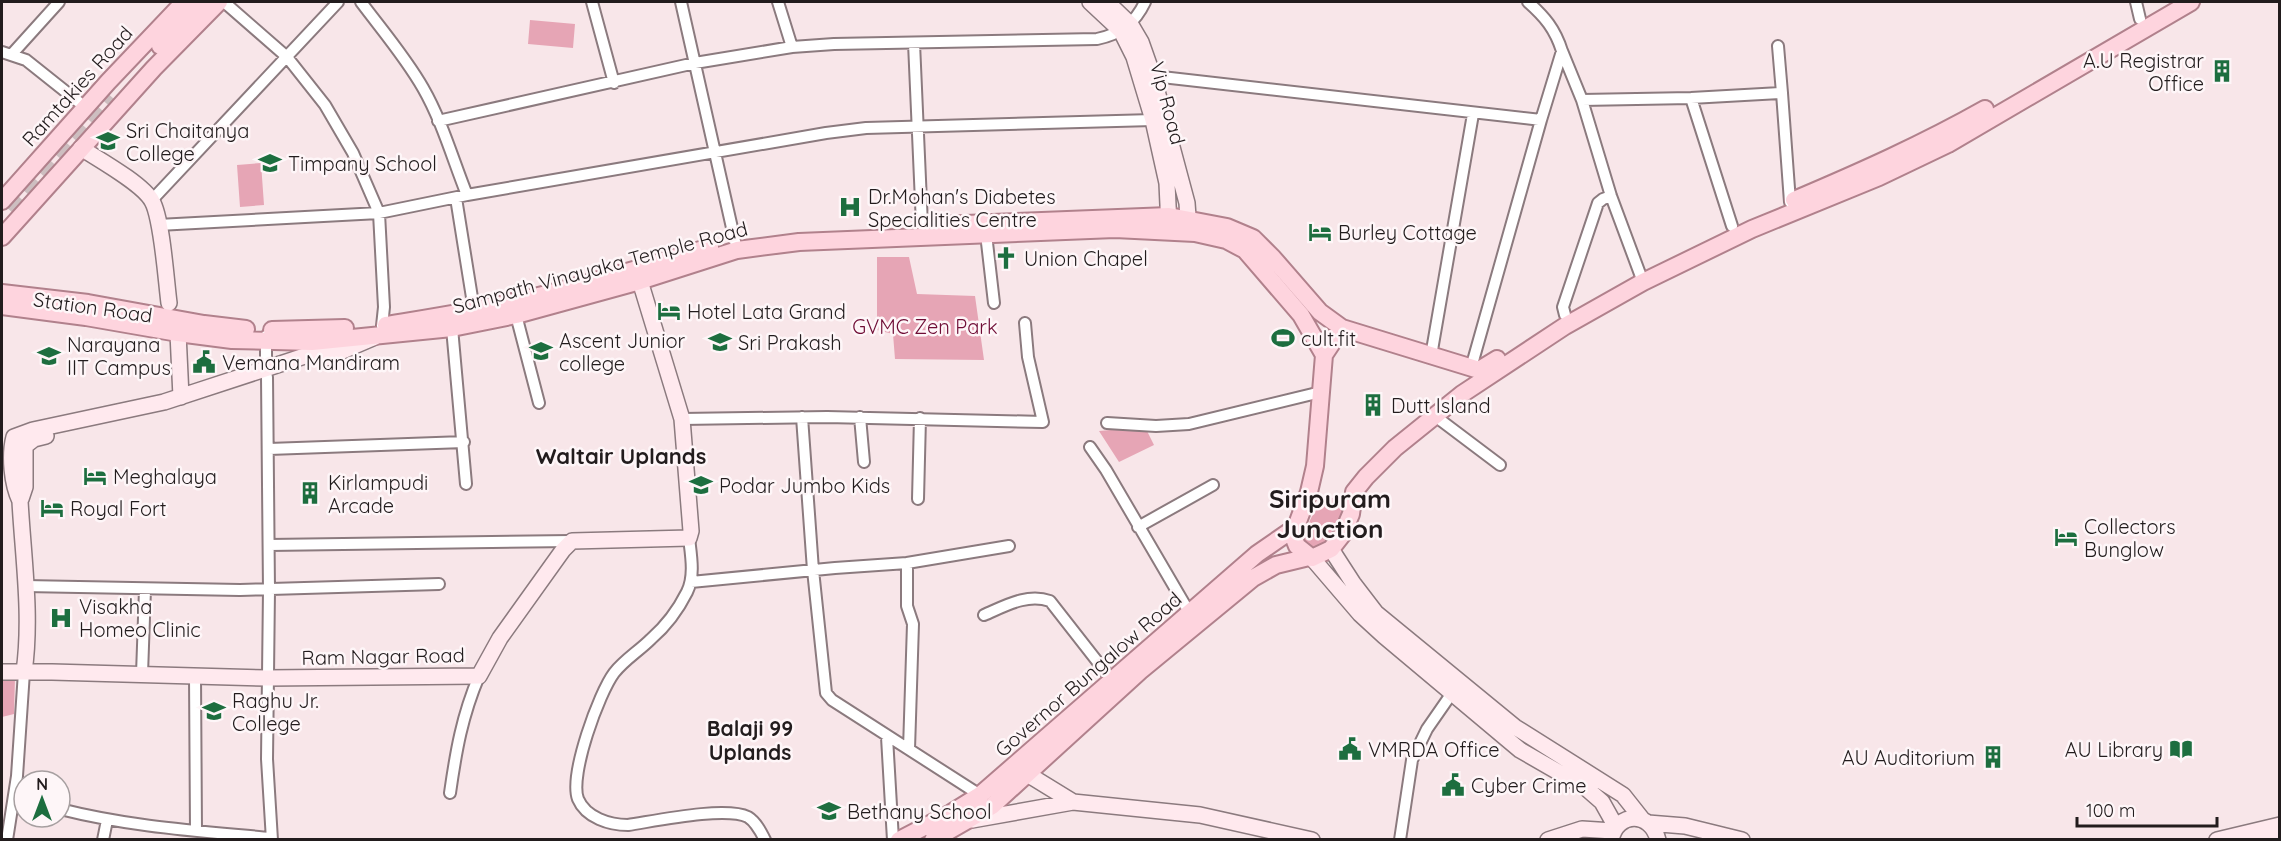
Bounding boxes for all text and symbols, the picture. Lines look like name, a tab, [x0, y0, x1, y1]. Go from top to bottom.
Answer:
street label: Ramtakies Road	[16, 21, 138, 151]
place label: A.U Registrar Office	[2083, 48, 2204, 96]
building icon: A.U Registrar Office	[2209, 58, 2235, 84]
street label: Vip Road	[1145, 59, 1191, 147]
place label: Sri Chaitanya College	[126, 118, 249, 166]
school or university icon: Sri Chaitanya College	[95, 128, 121, 154]
school or university icon: Timpany School	[257, 150, 283, 176]
place label: Timpany School	[288, 151, 437, 176]
place label: Dr.Mohan's Diabetes Specialities Centre	[868, 184, 1056, 232]
hospital icon: Dr.Mohan's Diabetes Specialities Centre	[837, 194, 863, 220]
street label: Sampath Vinayaka Temple Road	[450, 216, 750, 318]
hotel icon: Burley Cottage	[1307, 219, 1333, 245]
place label: Burley Cottage	[1338, 220, 1477, 245]
church icon: Union Chapel	[993, 245, 1019, 271]
place label: Union Chapel	[1024, 246, 1148, 271]
street label: Station Road	[32, 286, 154, 328]
hotel icon: Hotel Lata Grand	[656, 298, 682, 324]
place label: Hotel Lata Grand	[687, 299, 846, 324]
park label: GVMC Zen Park	[852, 314, 998, 339]
sports icon: cult.fit	[1270, 325, 1296, 351]
place label: cult.fit	[1301, 326, 1356, 351]
place label: Ascent Junior college	[559, 328, 686, 376]
school or university icon: Sri Prakash	[707, 329, 733, 355]
place label: Sri Prakash	[738, 330, 842, 355]
place label: Narayana IIT Campus	[67, 332, 171, 380]
school or university icon: Ascent Junior college	[528, 338, 554, 364]
school or university icon: Narayana IIT Campus	[36, 343, 62, 369]
public building icon: Vemana Mandiram	[191, 349, 217, 375]
place label: Vemana Mandiram	[222, 350, 400, 375]
building icon: Dutt Island	[1360, 392, 1386, 418]
place label: Dutt Island	[1391, 393, 1491, 418]
district label: Waltair Uplands	[536, 442, 706, 470]
hotel icon: Meghalaya	[82, 463, 108, 489]
place label: Meghalaya	[113, 464, 217, 489]
place label: Kirlampudi Arcade	[328, 470, 428, 518]
school or university icon: Podar Jumbo Kids	[688, 472, 714, 498]
place label: Podar Jumbo Kids	[719, 473, 890, 498]
building icon: Kirlampudi Arcade	[297, 480, 323, 506]
district label: Siripuram Junction	[1269, 482, 1391, 545]
hotel icon: Royal Fort	[39, 495, 65, 521]
place label: Royal Fort	[70, 496, 167, 521]
place label: Collectors Bunglow	[2084, 514, 2176, 562]
hotel icon: Collectors Bunglow	[2053, 524, 2079, 550]
street label: Governor Bungalow Road	[990, 586, 1186, 762]
place label: Visakha Homeo Clinic	[79, 594, 201, 642]
hospital icon: Visakha Homeo Clinic	[48, 605, 74, 631]
street label: Ram Nagar Road	[301, 642, 465, 670]
place label: Raghu Jr. College	[232, 688, 319, 736]
school or university icon: Raghu Jr. College	[201, 698, 227, 724]
district label: Balaji 99 Uplands	[707, 715, 793, 765]
public building icon: VMRDA Office	[1337, 736, 1363, 762]
library icon: AU Library	[2168, 736, 2194, 762]
place label: VMRDA Office	[1368, 737, 1500, 762]
place label: AU Library	[2065, 737, 2163, 762]
building icon: AU Auditorium	[1980, 744, 2006, 770]
place label: AU Auditorium	[1842, 745, 1975, 770]
north arrow	[12, 769, 72, 829]
public building icon: Cyber Crime	[1440, 772, 1466, 798]
place label: Cyber Crime	[1471, 773, 1587, 798]
text: N	[36, 774, 48, 794]
scale bar	[2077, 790, 2216, 828]
school or university icon: Bethany School	[816, 798, 842, 824]
place label: Bethany School	[847, 799, 992, 824]
text: 100 m	[2086, 799, 2135, 822]

